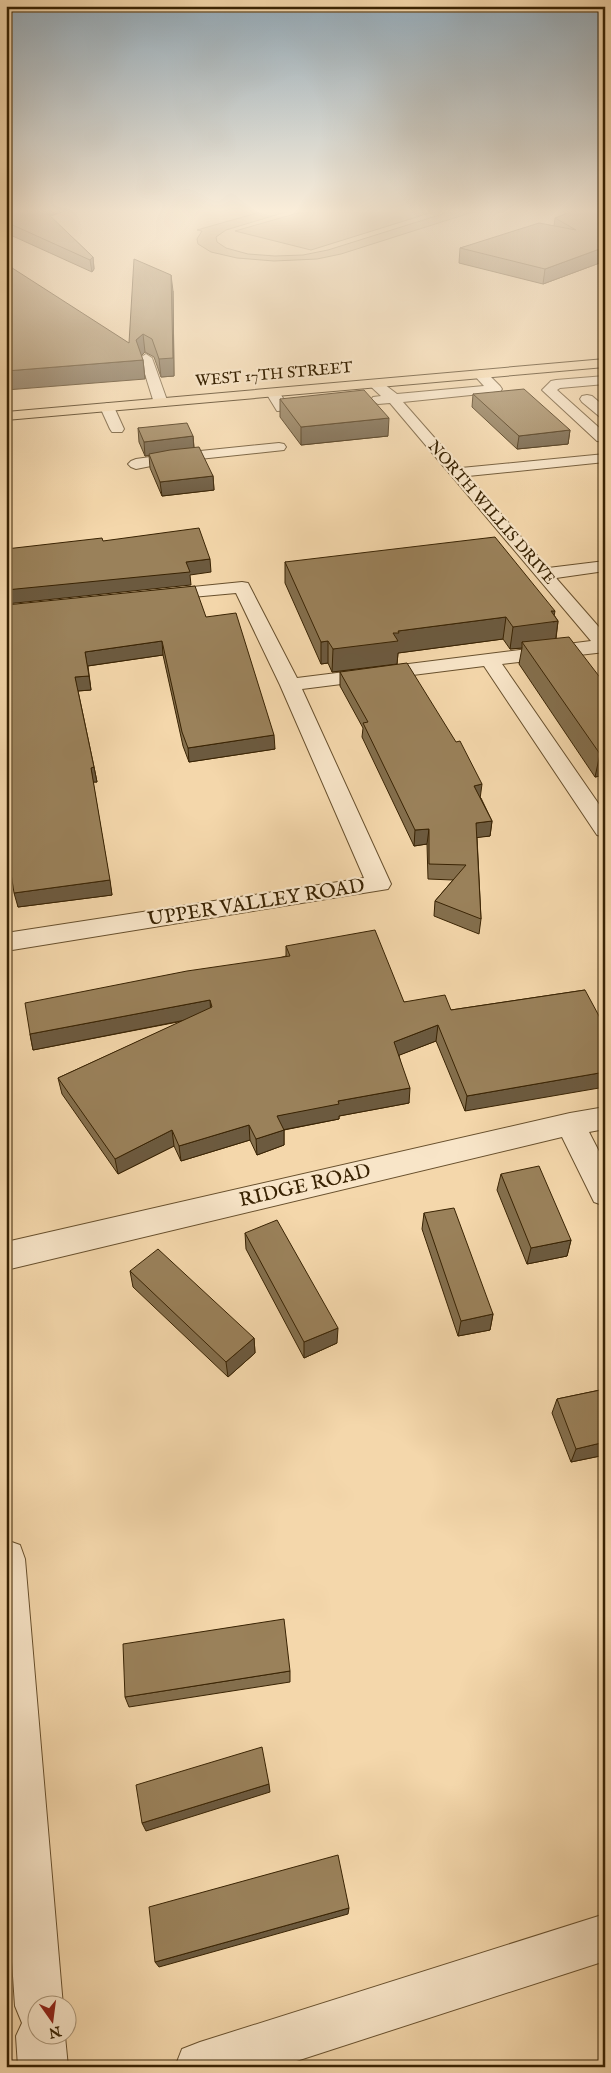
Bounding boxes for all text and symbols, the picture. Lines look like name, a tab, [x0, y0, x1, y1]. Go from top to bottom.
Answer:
street label: WEST 17TH STREET	[195, 358, 354, 392]
street label: NORTH WILLIS DRIVE	[423, 437, 559, 589]
street label: UPPER VALLEY ROAD	[146, 873, 366, 933]
street label: RIDGE ROAD	[237, 1159, 373, 1213]
north arrow	[28, 1996, 78, 2046]
text: N	[47, 2021, 64, 2042]

